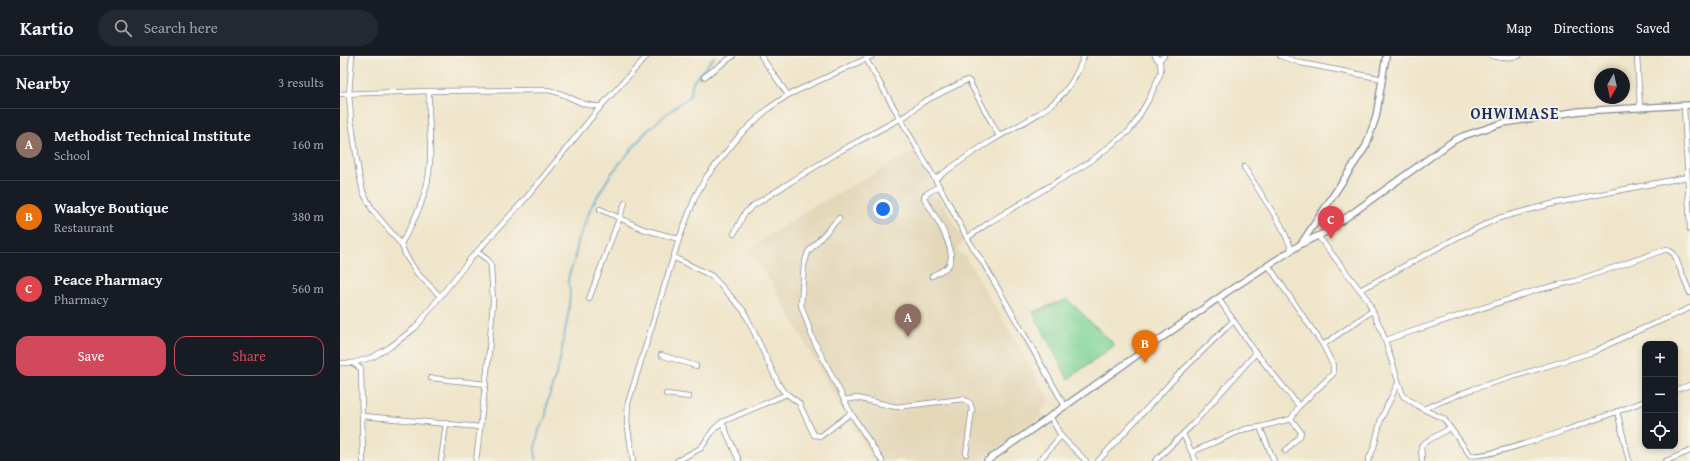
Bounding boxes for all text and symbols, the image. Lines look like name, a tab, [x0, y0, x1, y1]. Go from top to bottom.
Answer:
search box	[98, 10, 378, 46]
text: Kartio	[20, 14, 74, 42]
icon: search	[112, 17, 134, 39]
text: Search here	[144, 17, 218, 38]
text: Map	[1506, 18, 1532, 38]
text: Directions	[1554, 18, 1614, 38]
text: Saved	[1636, 18, 1670, 38]
north arrow	[1594, 68, 1630, 104]
text: Nearby	[16, 70, 70, 95]
text: 3 results	[278, 73, 324, 92]
district label: OHWIMASE	[1470, 101, 1560, 125]
text: Methodist Technical Institute	[54, 125, 251, 146]
text: A	[25, 135, 33, 154]
text: 160 m	[292, 135, 324, 154]
text: School	[54, 146, 90, 165]
text: Waakye Boutique	[54, 197, 169, 218]
your location	[873, 199, 893, 219]
pin: C	[1318, 206, 1344, 239]
text: B	[25, 207, 33, 226]
text: 380 m	[292, 207, 324, 226]
text: Restaurant	[54, 218, 114, 237]
text: Peace Pharmacy	[54, 269, 163, 290]
text: C	[25, 279, 33, 298]
text: 560 m	[292, 279, 324, 298]
text: Pharmacy	[54, 290, 109, 309]
pin: A	[895, 304, 921, 337]
pin: B	[1132, 330, 1158, 363]
button: Save	[16, 336, 166, 376]
button: Share	[174, 336, 324, 376]
map controls	[1642, 341, 1678, 449]
button: +	[1642, 341, 1678, 377]
button: −	[1642, 377, 1678, 413]
button: locate	[1642, 413, 1678, 449]

